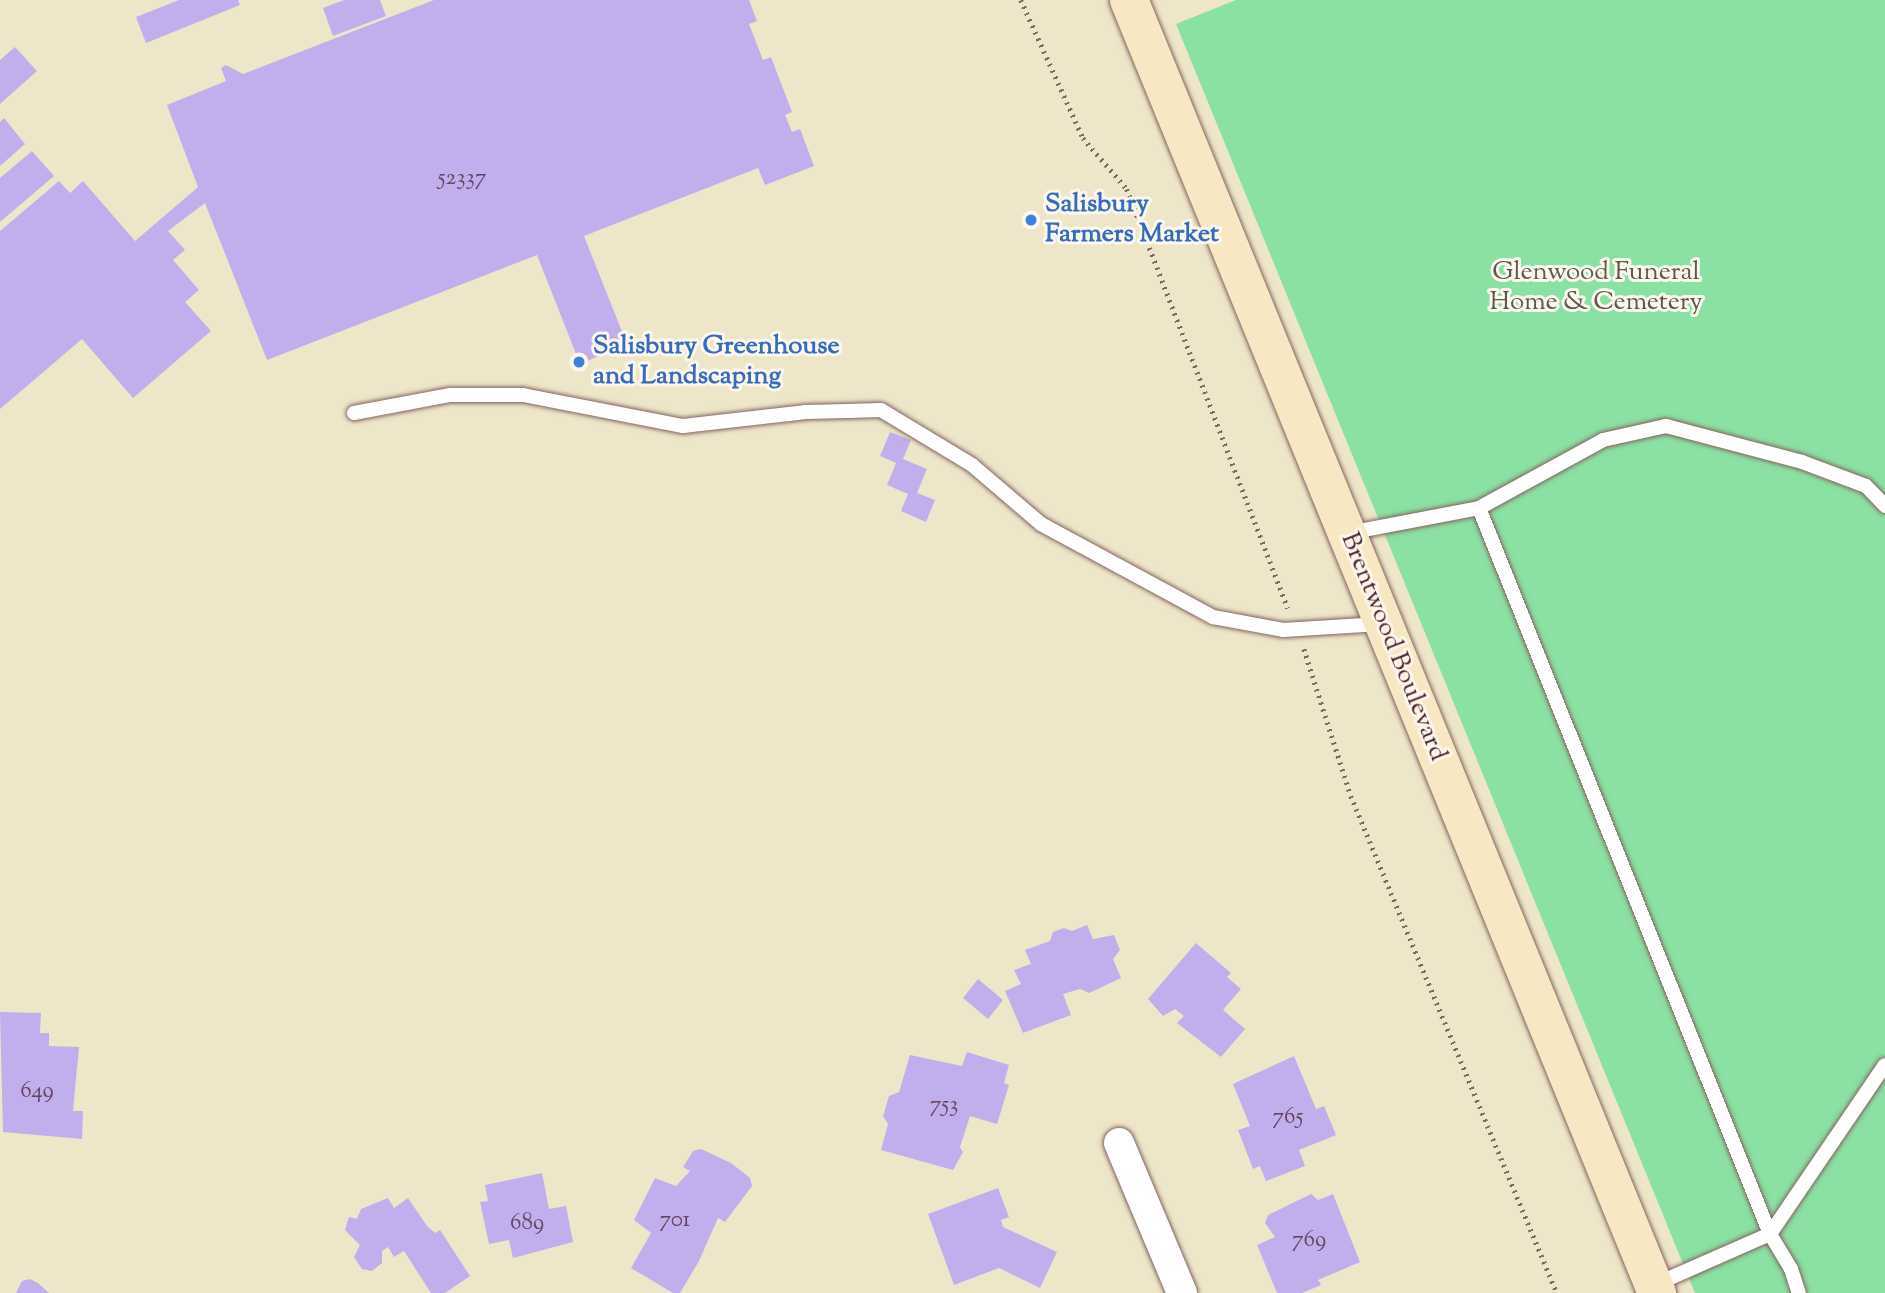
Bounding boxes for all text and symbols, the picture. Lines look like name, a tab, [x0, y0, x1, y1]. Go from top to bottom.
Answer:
house number: 52337	[438, 165, 486, 193]
place label: Salisbury Farmers Market	[1045, 189, 1219, 250]
marker: Salisbury Farmers Market	[1023, 212, 1039, 228]
park label: Glenwood Funeral Home & Cemetery	[1489, 257, 1703, 318]
place label: Salisbury Greenhouse and Landscaping	[593, 331, 840, 392]
marker: Salisbury Greenhouse and Landscaping	[571, 354, 587, 370]
street label: Brentwood Boulevard	[1333, 528, 1453, 766]
house number: 649	[20, 1078, 54, 1106]
house number: 753	[930, 1092, 958, 1120]
house number: 765	[1273, 1104, 1303, 1132]
house number: 701	[660, 1207, 690, 1235]
house number: 689	[510, 1210, 544, 1238]
house number: 769	[1292, 1227, 1326, 1255]

